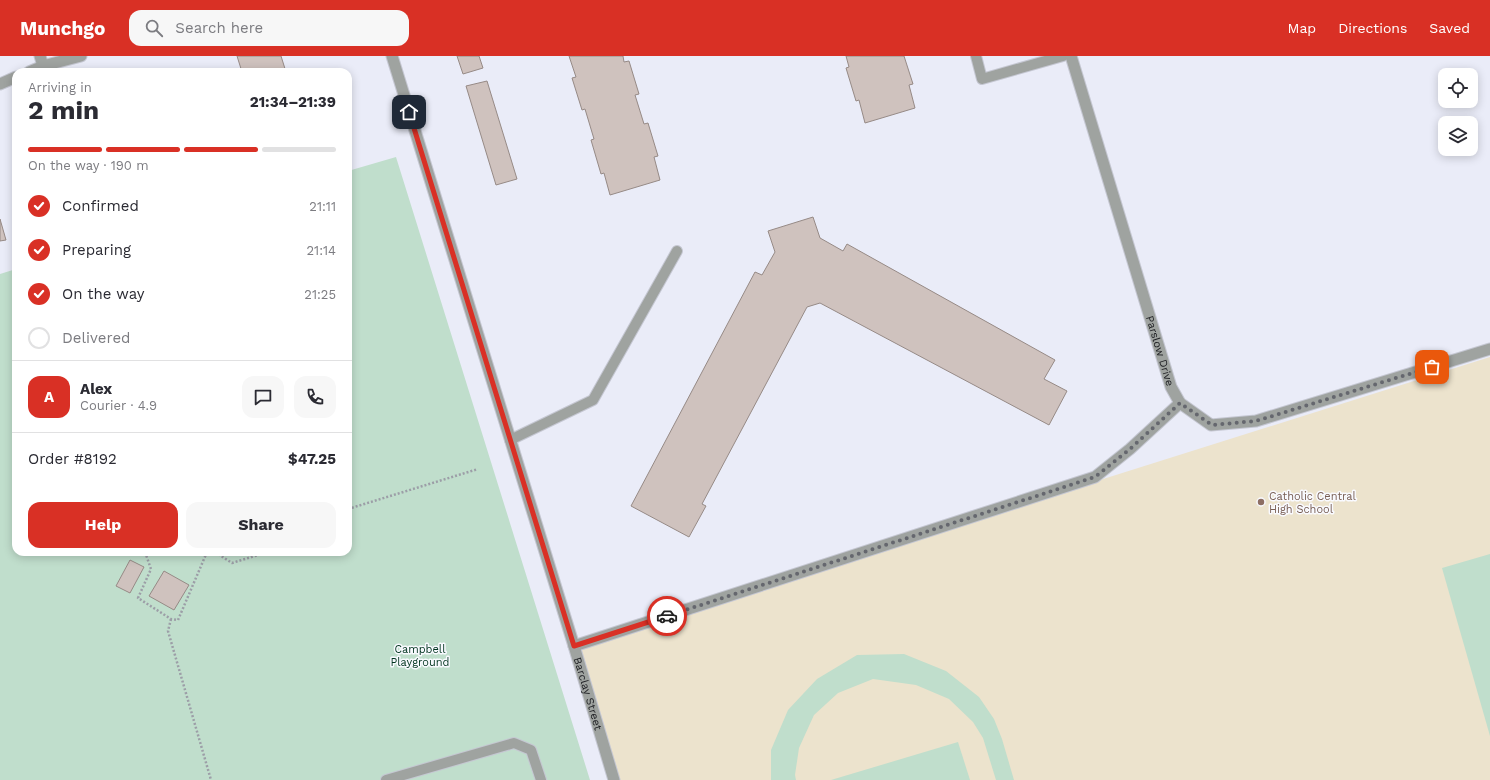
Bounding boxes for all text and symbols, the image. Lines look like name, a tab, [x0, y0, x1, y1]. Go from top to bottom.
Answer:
search box	[129, 10, 409, 46]
text: Munchgo	[20, 17, 105, 40]
icon: search	[143, 17, 165, 39]
text: Search here	[175, 19, 263, 37]
text: Map	[1288, 20, 1316, 36]
text: Directions	[1338, 20, 1407, 36]
text: Saved	[1429, 20, 1470, 36]
map controls	[1438, 68, 1478, 156]
button: locate	[1438, 68, 1478, 108]
text: Arriving in	[28, 80, 92, 95]
text: 21:34–21:39	[250, 93, 336, 111]
text: 2 min	[28, 95, 99, 125]
pin	[392, 95, 426, 129]
icon: home	[398, 101, 420, 123]
button: layers	[1438, 116, 1478, 156]
text: On the way · 190 m	[28, 158, 149, 173]
icon: check	[28, 195, 50, 217]
text: Confirmed	[62, 197, 139, 215]
text: 21:11	[309, 199, 336, 214]
icon: check	[28, 239, 50, 261]
text: Preparing	[62, 241, 131, 259]
text: 21:14	[306, 243, 336, 258]
icon: check	[28, 283, 50, 305]
text: On the way	[62, 285, 144, 303]
text: 21:25	[304, 287, 336, 302]
street label: Parslow Drive	[1143, 314, 1176, 388]
text: Delivered	[62, 329, 130, 347]
pin	[1415, 350, 1449, 384]
icon: bag	[1421, 356, 1443, 378]
button: chat	[242, 376, 284, 418]
button: phone	[294, 376, 336, 418]
text: Alex	[80, 380, 112, 398]
text: A	[44, 388, 54, 406]
text: Courier · 4.9	[80, 398, 157, 413]
text: Order #8192	[28, 450, 117, 468]
text: $47.25	[288, 450, 336, 468]
place label: Catholic Central High School	[1269, 490, 1357, 516]
marker: Catholic Central High School	[1256, 497, 1266, 507]
button: Help	[28, 502, 178, 548]
button: Share	[186, 502, 336, 548]
courier	[647, 596, 687, 636]
icon: car	[656, 605, 678, 627]
park label: Campbell Playground	[391, 643, 449, 669]
street label: Barclay Street	[571, 656, 605, 732]

